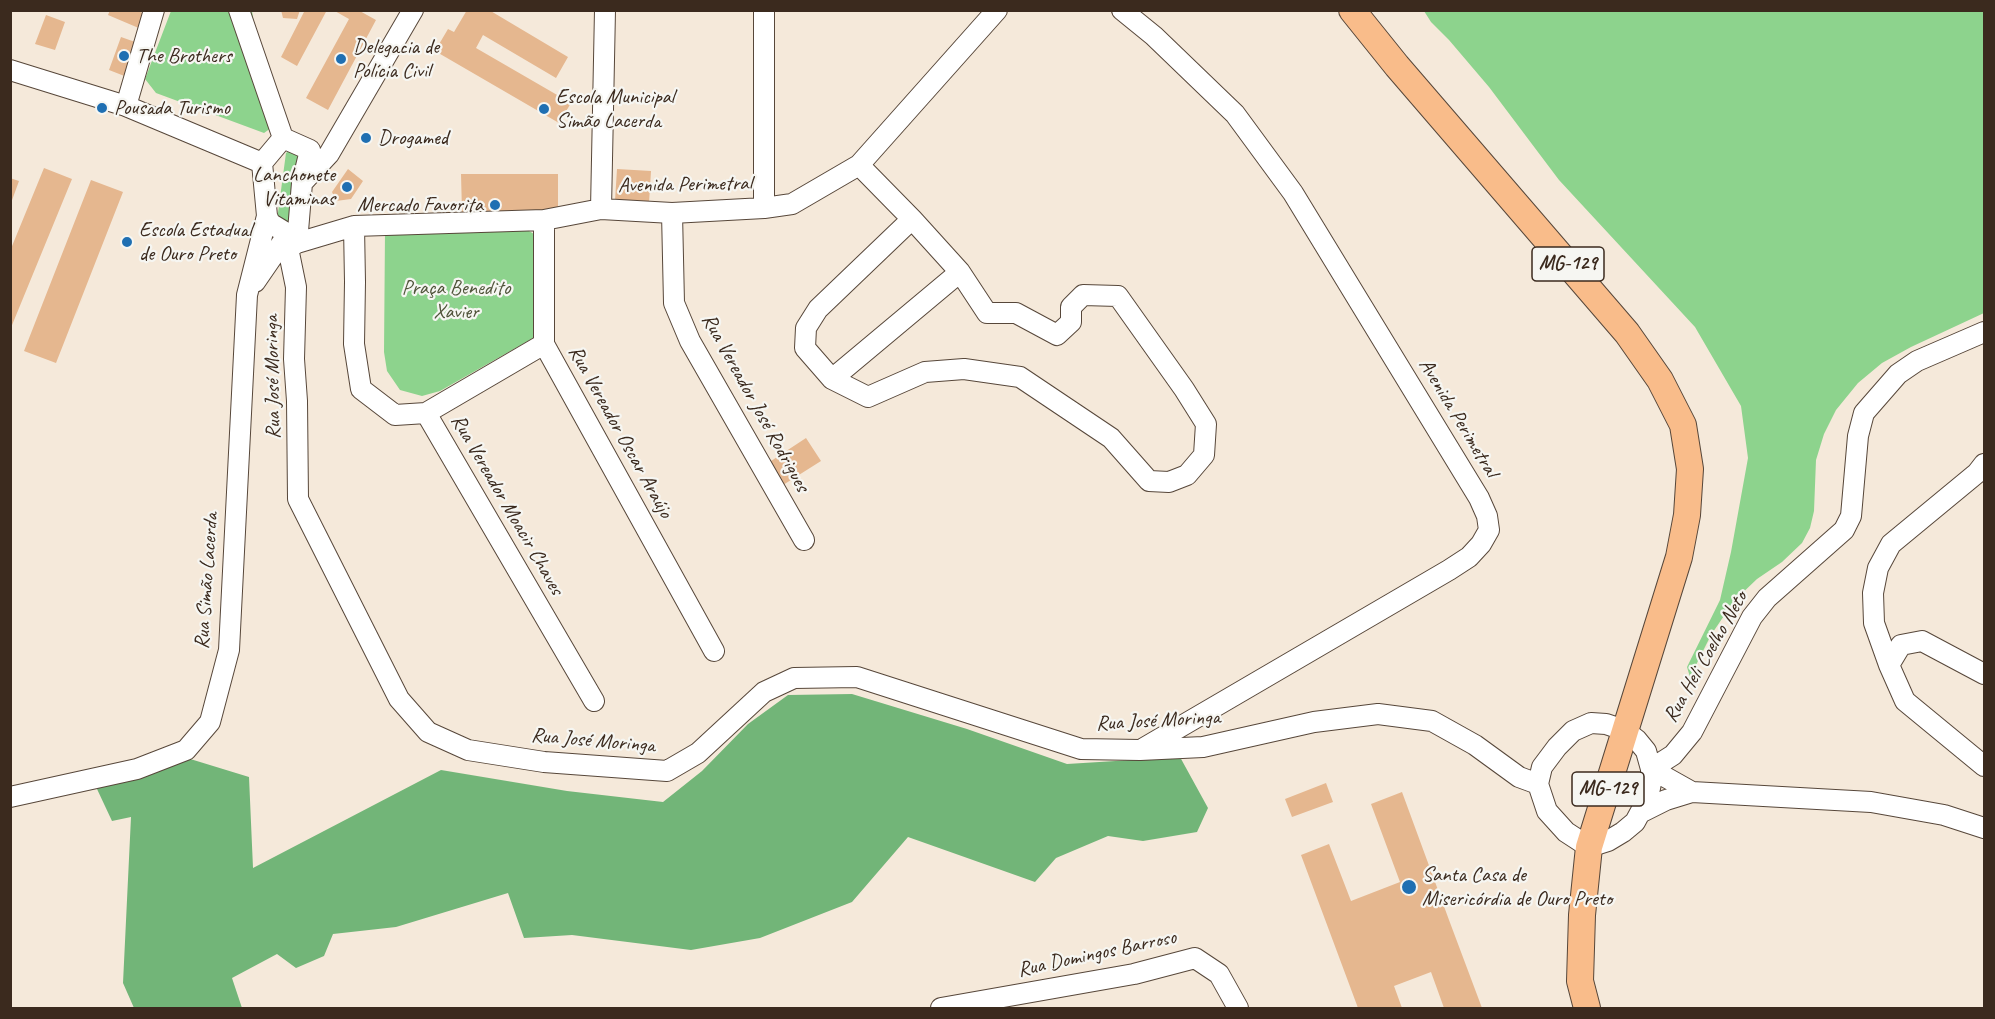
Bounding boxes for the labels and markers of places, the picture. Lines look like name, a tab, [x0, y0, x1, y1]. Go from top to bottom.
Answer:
place label: Delegacia de Polícia Civil	[353, 34, 439, 84]
place label: The Brothers	[136, 43, 232, 69]
marker: The Brothers	[117, 49, 131, 63]
marker: Delegacia de Polícia Civil	[334, 52, 348, 66]
place label: Escola Municipal Simão Lacerda	[556, 84, 674, 134]
place label: Pousada Turismo	[114, 95, 230, 121]
marker: Pousada Turismo	[95, 101, 109, 115]
marker: Escola Municipal Simão Lacerda	[537, 102, 551, 116]
place label: Drogamed	[378, 125, 448, 151]
marker: Drogamed	[359, 131, 373, 145]
place label: Lanchonete Vitaminas	[253, 162, 335, 212]
marker: Lanchonete Vitaminas	[340, 180, 354, 194]
place label: Mercado Favorita	[357, 192, 483, 218]
marker: Mercado Favorita	[488, 198, 502, 212]
place label: Escola Estadual de Ouro Preto	[139, 217, 252, 267]
marker: Escola Estadual de Ouro Preto	[120, 235, 134, 249]
place label: Santa Casa de Misericórdia de Ouro Preto	[1422, 862, 1612, 912]
marker: Santa Casa de Misericórdia de Ouro Preto	[1400, 878, 1418, 896]

